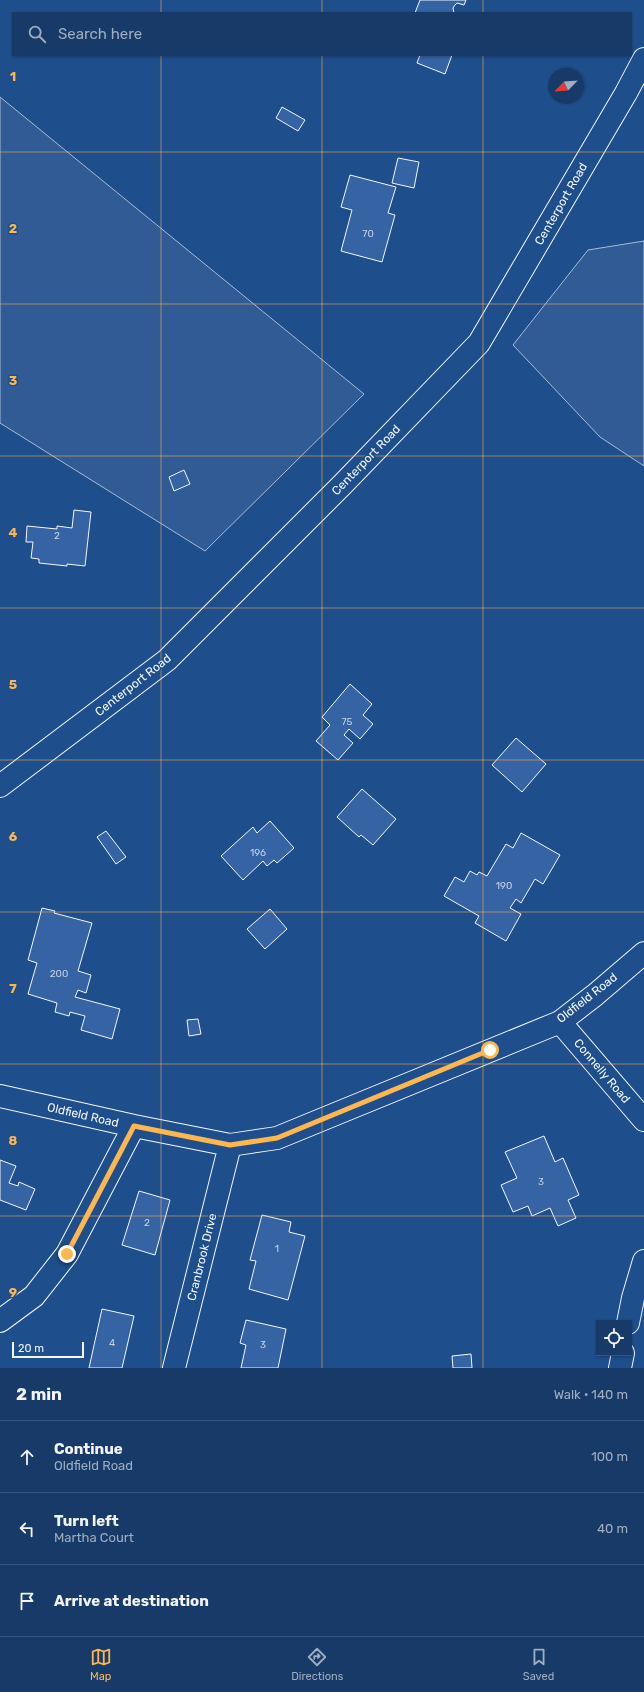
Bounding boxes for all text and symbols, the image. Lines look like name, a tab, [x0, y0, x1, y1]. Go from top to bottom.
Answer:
search box	[12, 12, 632, 56]
icon: search	[26, 23, 48, 45]
text: Search here	[58, 25, 142, 43]
north arrow	[548, 68, 584, 104]
text: 1	[10, 69, 16, 84]
street label: Centerport Road	[532, 160, 590, 248]
text: 2	[9, 221, 17, 236]
house number: 70	[362, 228, 374, 240]
text: 3	[9, 373, 18, 388]
street label: Centerport Road	[329, 422, 403, 498]
text: 4	[9, 525, 18, 540]
house number: 2	[54, 530, 60, 542]
street label: Centerport Road	[92, 651, 174, 719]
text: 5	[9, 677, 17, 692]
house number: 75	[341, 716, 353, 728]
text: 6	[9, 829, 18, 844]
house number: 196	[250, 847, 266, 859]
house number: 190	[496, 880, 512, 892]
house number: 200	[50, 968, 68, 980]
street label: Oldfield Road	[554, 970, 620, 1026]
text: 7	[9, 981, 17, 996]
street label: Connelly Road	[571, 1036, 633, 1106]
route start	[481, 1041, 499, 1059]
street label: Oldfield Road	[46, 1100, 120, 1130]
text: 8	[9, 1133, 18, 1148]
house number: 3	[538, 1176, 544, 1188]
street label: Cranbrook Drive	[184, 1212, 220, 1302]
house number: 2	[144, 1217, 150, 1229]
house number: 1	[275, 1243, 279, 1255]
route end	[58, 1245, 76, 1263]
text: 9	[9, 1285, 17, 1300]
map controls	[596, 1320, 632, 1356]
button: locate	[596, 1320, 632, 1356]
house number: 4	[109, 1337, 115, 1349]
house number: 3	[260, 1339, 266, 1351]
scale bar	[12, 1340, 84, 1359]
text: 20 m	[18, 1342, 44, 1355]
text: 2 min	[16, 1384, 62, 1404]
text: Walk · 140 m	[554, 1387, 628, 1402]
text: Continue	[54, 1440, 123, 1458]
icon: ahead	[16, 1446, 38, 1468]
text: 100 m	[591, 1449, 628, 1464]
text: Oldfield Road	[54, 1458, 133, 1473]
text: Turn left	[54, 1512, 119, 1530]
icon: left	[16, 1518, 38, 1540]
text: 40 m	[597, 1521, 628, 1536]
text: Martha Court	[54, 1530, 134, 1545]
icon: arrive	[16, 1590, 38, 1612]
text: Arrive at destination	[54, 1592, 209, 1610]
tab: Map	[90, 1646, 112, 1683]
tab: Directions	[291, 1646, 343, 1683]
tab: Saved	[523, 1646, 554, 1683]

